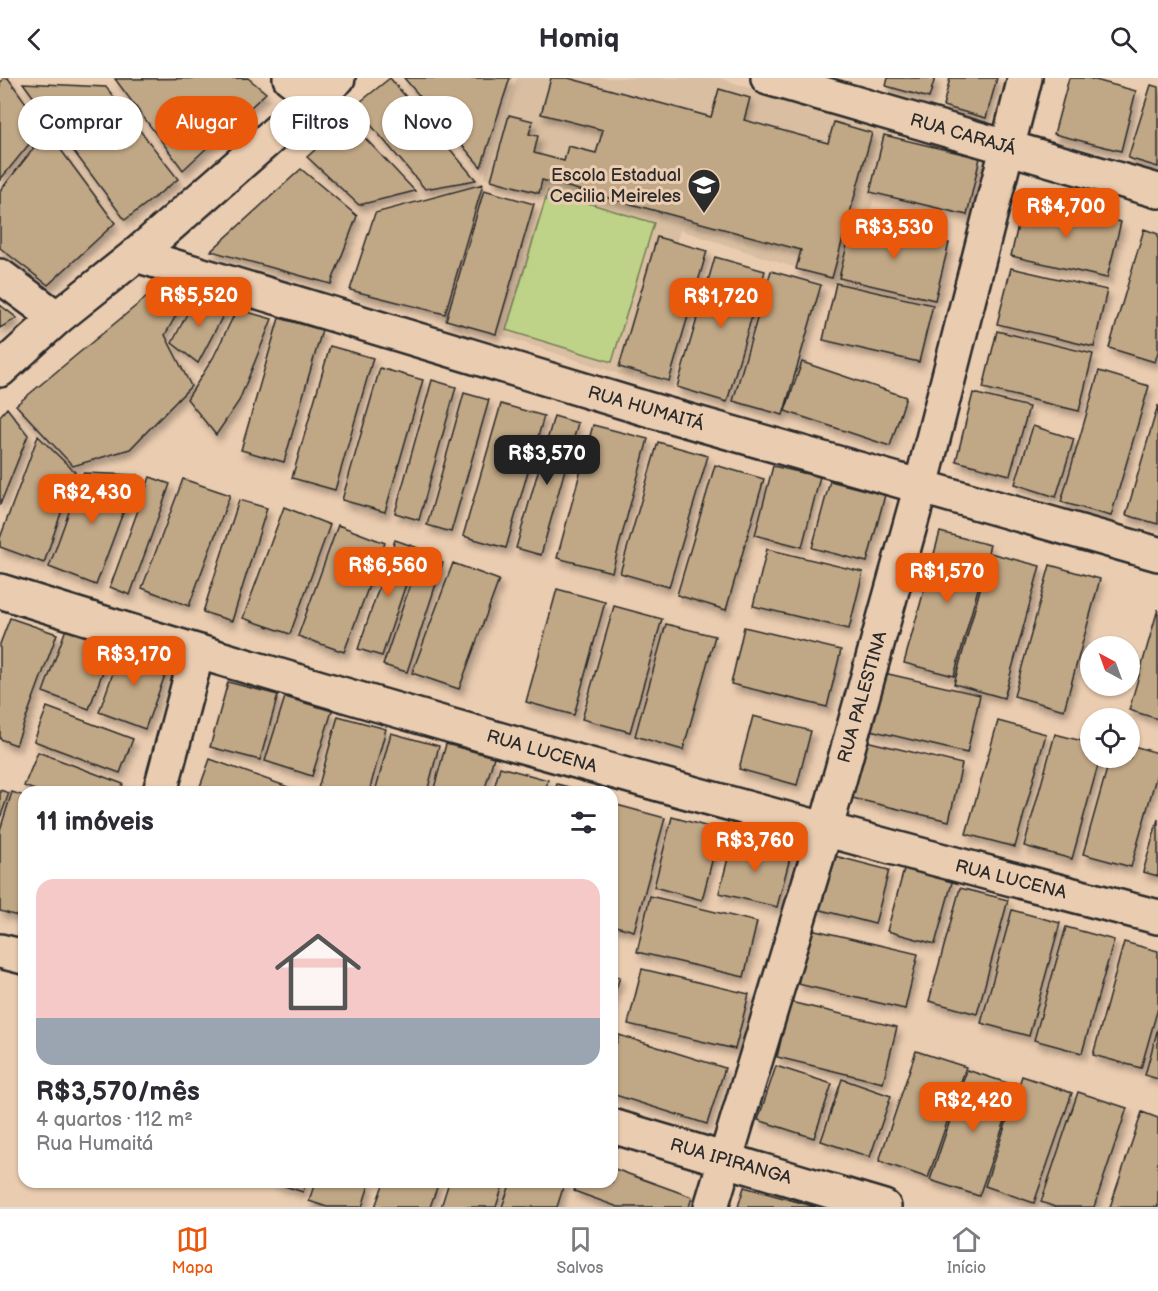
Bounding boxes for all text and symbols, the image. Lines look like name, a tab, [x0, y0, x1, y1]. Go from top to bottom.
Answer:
icon: back	[18, 23, 51, 56]
text: Homiq	[539, 23, 619, 55]
icon: search	[1107, 23, 1140, 56]
chip: Comprar	[18, 96, 143, 150]
chip: Alugar	[155, 96, 258, 150]
chip: Filtros	[270, 96, 370, 150]
chip: Novo	[382, 96, 473, 150]
street label: RUA CARAJÁ	[908, 107, 1019, 160]
place label: Escola Estadual Cecilia Meireles	[550, 165, 681, 207]
school or university icon: Escola Estadual Cecilia Meireles	[686, 167, 722, 214]
pin: R$4,700	[1011, 188, 1121, 239]
text: R$4,700	[1026, 195, 1106, 219]
pin: R$3,530	[839, 209, 949, 260]
text: R$3,530	[855, 216, 933, 240]
pin: R$5,520	[144, 277, 254, 328]
pin: R$1,720	[666, 278, 776, 329]
text: R$5,520	[160, 284, 238, 308]
text: R$1,720	[684, 285, 758, 309]
street label: RUA HUMAITÁ	[585, 380, 708, 435]
pin: R$3,570	[492, 435, 602, 486]
text: R$3,570	[508, 442, 586, 466]
pin: R$2,430	[37, 474, 147, 525]
text: R$2,430	[52, 481, 132, 505]
pin: R$6,560	[333, 547, 443, 598]
pin: R$1,570	[892, 553, 1002, 604]
text: R$6,560	[348, 554, 428, 578]
text: R$1,570	[910, 560, 984, 584]
street label: RUA PALESTINA	[834, 629, 891, 765]
pin: R$3,170	[79, 636, 189, 687]
north arrow	[1080, 636, 1140, 696]
map controls	[1080, 636, 1140, 768]
text: R$3,170	[97, 643, 171, 667]
button: locate	[1080, 708, 1140, 768]
street label: RUA LUCENA	[484, 726, 600, 777]
icon: filters	[567, 806, 600, 839]
text: 11 imóveis	[36, 807, 154, 838]
pin: R$3,760	[700, 822, 810, 873]
text: R$3,760	[716, 829, 794, 853]
street label: RUA LUCENA	[953, 855, 1069, 903]
icon: home	[264, 918, 372, 1026]
text: R$3,570/mês	[36, 1077, 200, 1108]
pin: R$2,420	[918, 1082, 1028, 1133]
text: R$2,420	[933, 1089, 1013, 1113]
text: 4 quartos · 112 m²	[36, 1108, 193, 1132]
text: Rua Humaitá	[36, 1132, 153, 1156]
street label: RUA IPIRANGA	[668, 1134, 794, 1189]
tab: Mapa	[172, 1223, 213, 1278]
tab: Salvos	[557, 1223, 603, 1278]
tab: Início	[947, 1223, 986, 1278]

